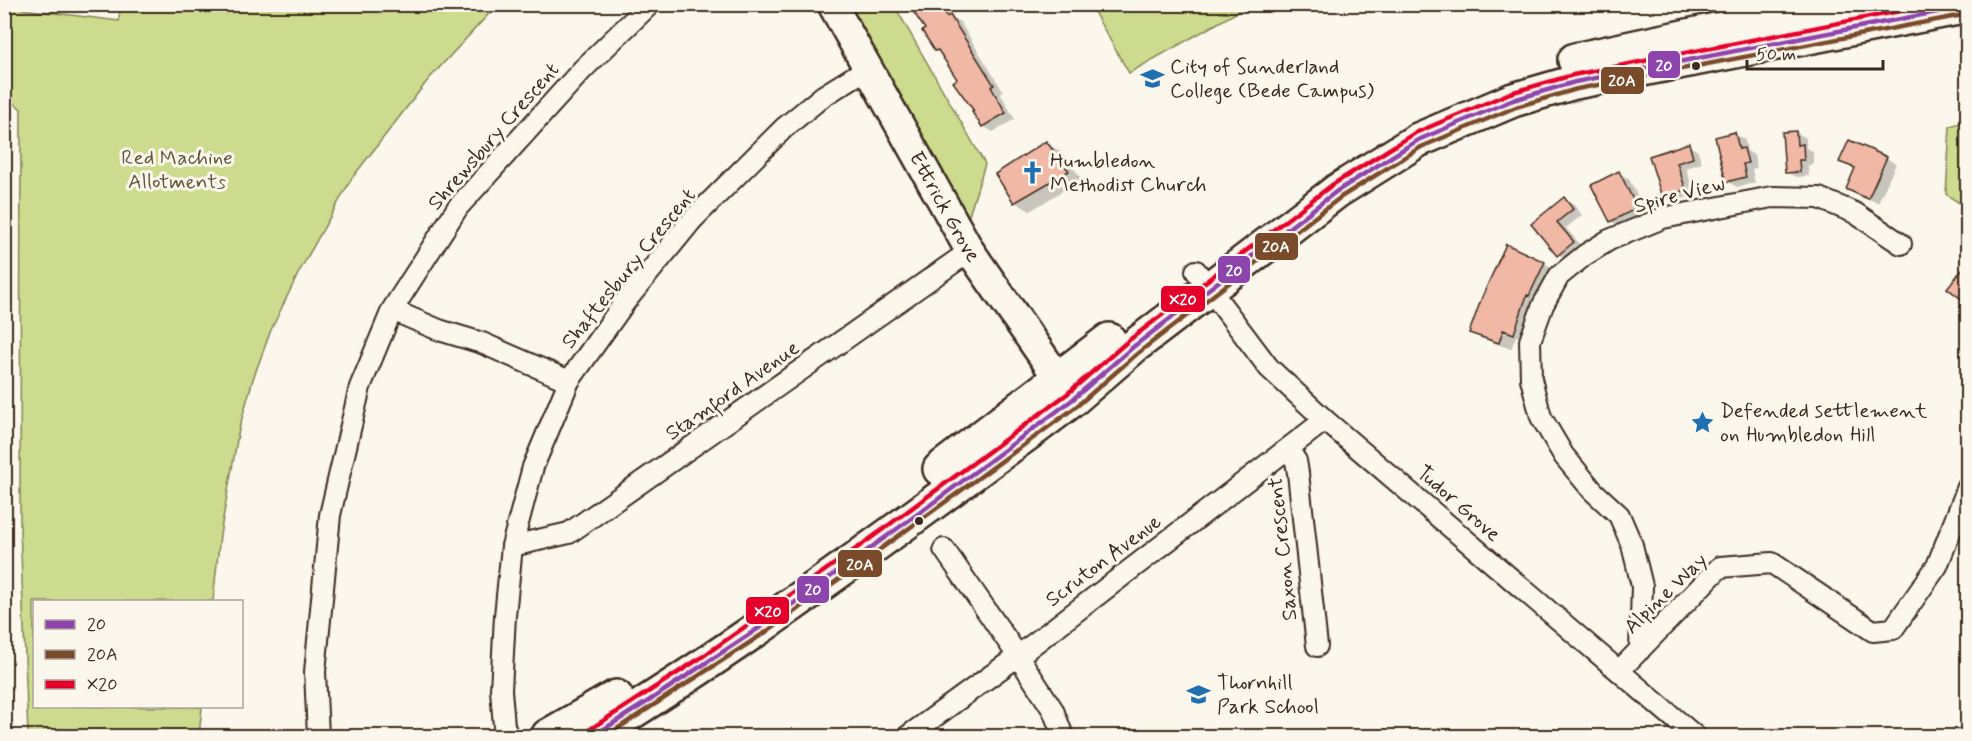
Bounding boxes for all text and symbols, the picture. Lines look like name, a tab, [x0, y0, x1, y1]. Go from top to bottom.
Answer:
scale bar	[1747, 33, 1884, 71]
text: 50 m	[1756, 43, 1796, 67]
line badge: 20	[1647, 50, 1681, 79]
place label: City of Sunderland College (Bede Campus)	[1170, 53, 1374, 105]
text: 20	[1656, 56, 1673, 77]
street label: Shrewsbury Crescent	[422, 57, 566, 217]
unlabelled marker	[1690, 60, 1702, 72]
school or university icon: City of Sunderland College (Bede Campus)	[1139, 65, 1165, 91]
line badge: 20A	[1600, 66, 1645, 95]
text: 20A	[1608, 71, 1636, 92]
park label: Red Machine Allotments	[121, 144, 233, 196]
street label: Ettrick Grove	[902, 147, 987, 268]
place label: Humbledon Methodist Church	[1050, 147, 1207, 199]
church icon: Humbledon Methodist Church	[1019, 159, 1045, 185]
street label: Spire View	[1631, 169, 1728, 221]
street label: Shaftesbury Crescent	[555, 182, 702, 355]
line badge: 20A	[1254, 232, 1299, 261]
text: 20A	[1262, 237, 1290, 258]
line badge: 20	[1217, 255, 1251, 284]
text: 20	[1226, 261, 1243, 282]
line badge: X20	[1160, 285, 1206, 313]
text: X20	[1169, 290, 1197, 311]
street label: Stamford Avenue	[660, 334, 806, 449]
place label: Defended settlement on Humbledon Hill	[1720, 397, 1928, 449]
place icon: Defended settlement on Humbledon Hill	[1689, 409, 1715, 435]
street label: Tudor Grove	[1410, 459, 1507, 548]
street label: Saxon Crescent	[1262, 476, 1304, 622]
street label: Scruton Avenue	[1040, 508, 1167, 614]
unlabelled marker	[913, 515, 925, 527]
street label: Alpine Way	[1618, 547, 1713, 640]
line badge: 20A	[837, 549, 883, 578]
text: 20A	[846, 555, 874, 576]
line badge: 20	[796, 575, 830, 604]
text: 20	[805, 580, 822, 601]
line badge: X20	[745, 596, 790, 625]
legend	[33, 600, 243, 708]
text: X20	[754, 602, 782, 623]
text: 20	[87, 613, 106, 637]
text: 20A	[87, 643, 118, 667]
place label: Thornhill Park School	[1217, 669, 1319, 721]
text: X20	[87, 673, 117, 697]
school or university icon: Thornhill Park School	[1186, 681, 1212, 707]

